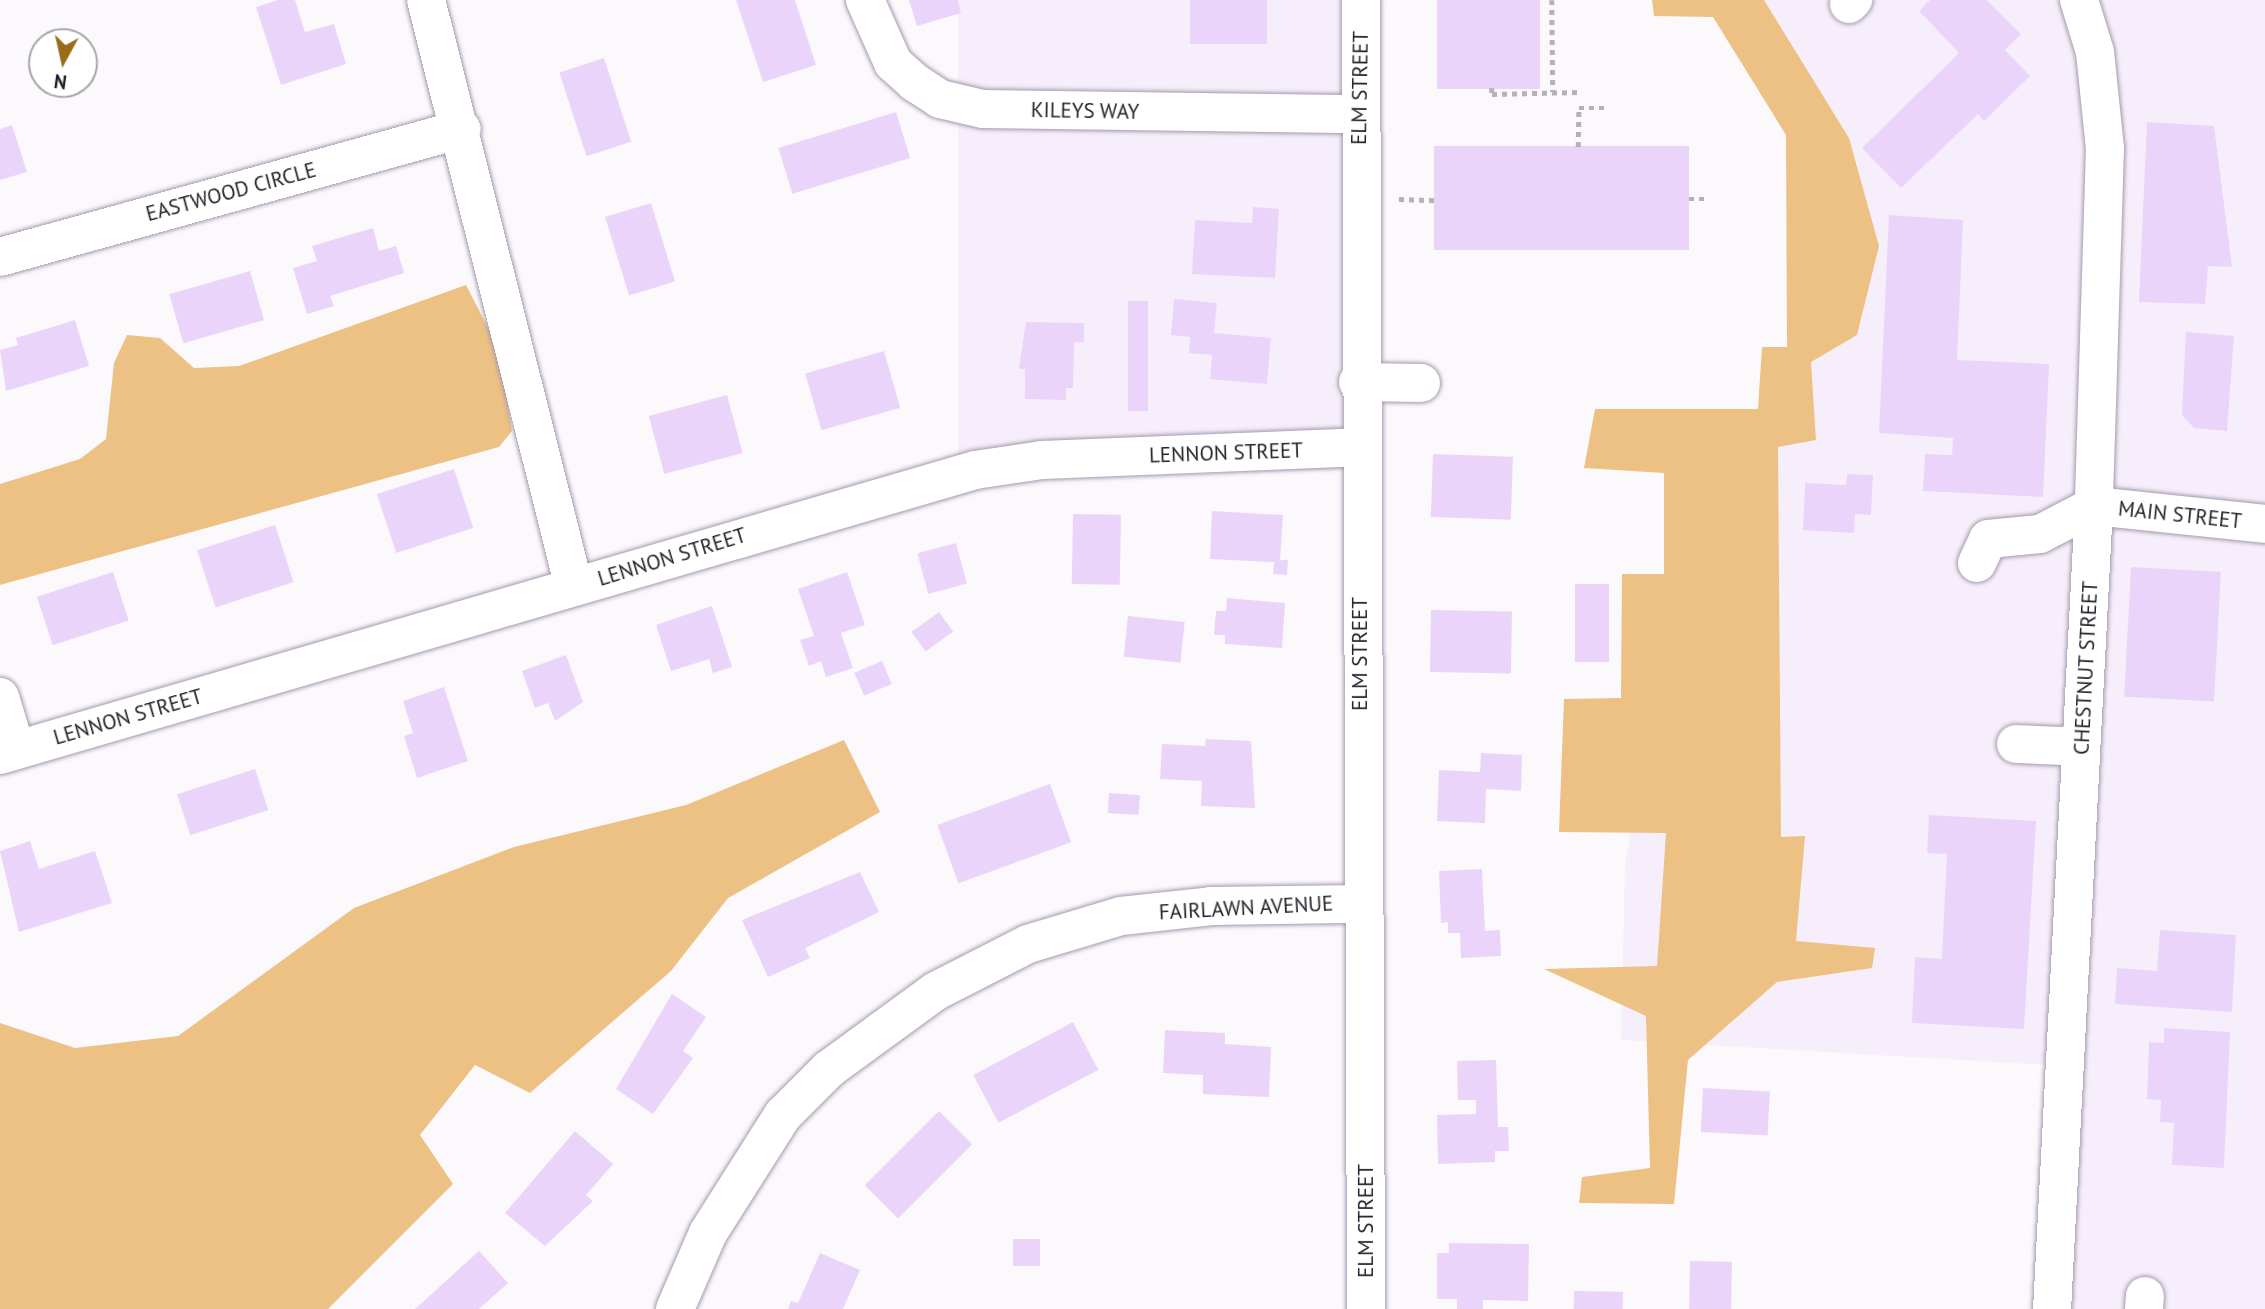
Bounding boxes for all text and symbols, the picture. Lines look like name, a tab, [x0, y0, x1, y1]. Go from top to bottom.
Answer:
north arrow	[28, 28, 98, 98]
street label: ELM STREET	[1346, 31, 1374, 145]
text: N	[53, 69, 68, 95]
street label: KILEYS WAY	[1030, 97, 1140, 125]
street label: EASTWOOD CIRCLE	[143, 157, 319, 227]
street label: LENNON STREET	[1149, 438, 1303, 468]
street label: MAIN STREET	[2117, 496, 2243, 534]
street label: LENNON STREET	[595, 522, 749, 592]
street label: CHESTNUT STREET	[2069, 580, 2103, 756]
street label: ELM STREET	[1347, 597, 1373, 711]
street label: LENNON STREET	[51, 684, 205, 750]
street label: FAIRLAWN AVENUE	[1158, 891, 1334, 925]
street label: ELM STREET	[1353, 1164, 1379, 1278]

